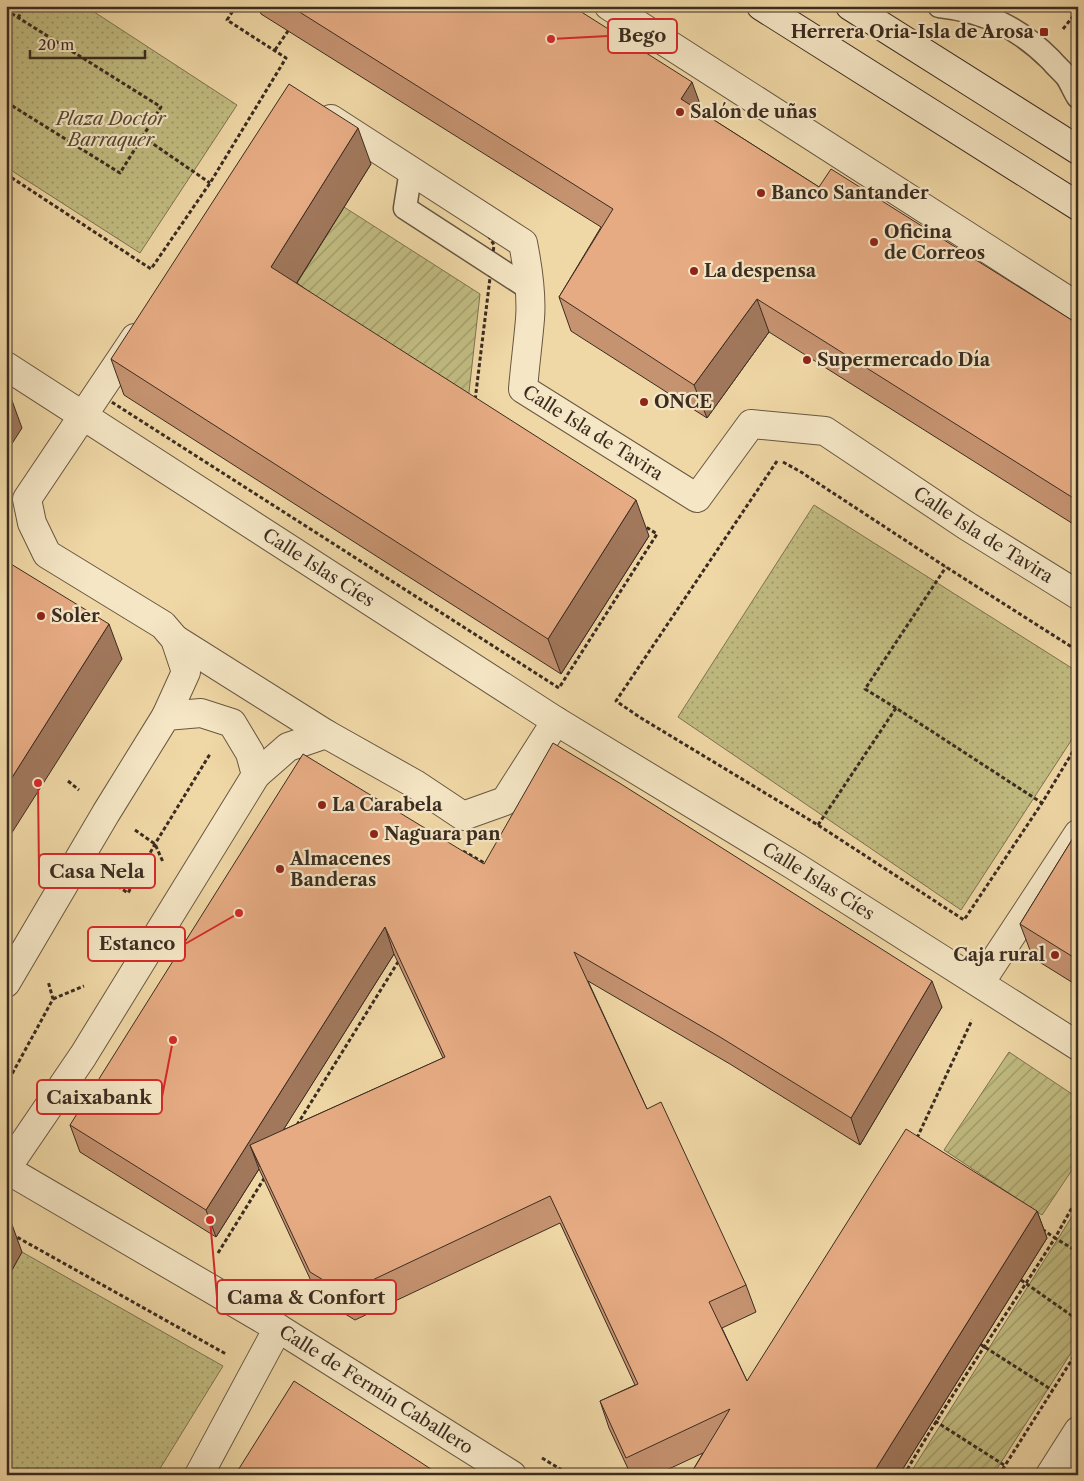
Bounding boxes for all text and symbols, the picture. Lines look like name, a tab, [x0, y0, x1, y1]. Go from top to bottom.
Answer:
callout: Bego	[608, 19, 677, 53]
place label: Herrera Oria-Isla de Arosa	[791, 21, 1035, 43]
text: Bego	[618, 24, 666, 47]
marker: Herrera Oria-Isla de Arosa	[1038, 26, 1050, 38]
scale bar	[30, 28, 145, 60]
text: 20 m	[38, 35, 74, 54]
place label: Salón de uñas	[690, 101, 817, 123]
marker: Salón de uñas	[674, 106, 686, 118]
park label: Plaza Doctor Barraquer	[54, 108, 167, 151]
place label: Banco Santander	[771, 182, 929, 204]
marker: Banco Santander	[755, 187, 767, 199]
place label: Oficina de Correos	[884, 221, 985, 264]
marker: Oficina de Correos	[868, 236, 880, 248]
place label: La despensa	[704, 260, 817, 282]
marker: La despensa	[688, 265, 700, 277]
place label: Supermercado Día	[817, 349, 991, 371]
marker: Supermercado Día	[801, 354, 813, 366]
street label: Calle Isla de Tavira	[519, 381, 668, 485]
place label: ONCE	[654, 391, 712, 413]
marker: ONCE	[638, 396, 650, 408]
street label: Calle Isla de Tavira	[909, 482, 1057, 588]
street label: Calle Islas Cíes	[259, 524, 378, 612]
place label: Soler	[51, 605, 100, 627]
marker: Soler	[35, 610, 47, 622]
place label: La Carabela	[332, 794, 443, 816]
marker: La Carabela	[316, 799, 328, 811]
place label: Naguara pan	[384, 823, 501, 845]
marker: Naguara pan	[368, 828, 380, 840]
street label: Calle Islas Cíes	[758, 838, 878, 925]
place label: Almacenes Banderas	[289, 848, 391, 891]
callout: Casa Nela	[39, 854, 155, 888]
text: Casa Nela	[49, 860, 146, 883]
marker: Almacenes Banderas	[274, 863, 286, 875]
callout: Estanco	[88, 927, 185, 961]
text: Estanco	[99, 932, 175, 955]
place label: Caja rural	[953, 944, 1045, 966]
marker: Caja rural	[1049, 949, 1061, 961]
callout: Caixabank	[37, 1080, 162, 1114]
text: Caixabank	[46, 1086, 152, 1109]
callout: Cama & Confort	[217, 1280, 396, 1314]
text: Cama & Confort	[227, 1286, 385, 1309]
street label: Calle de Fermín Caballero	[275, 1321, 477, 1459]

